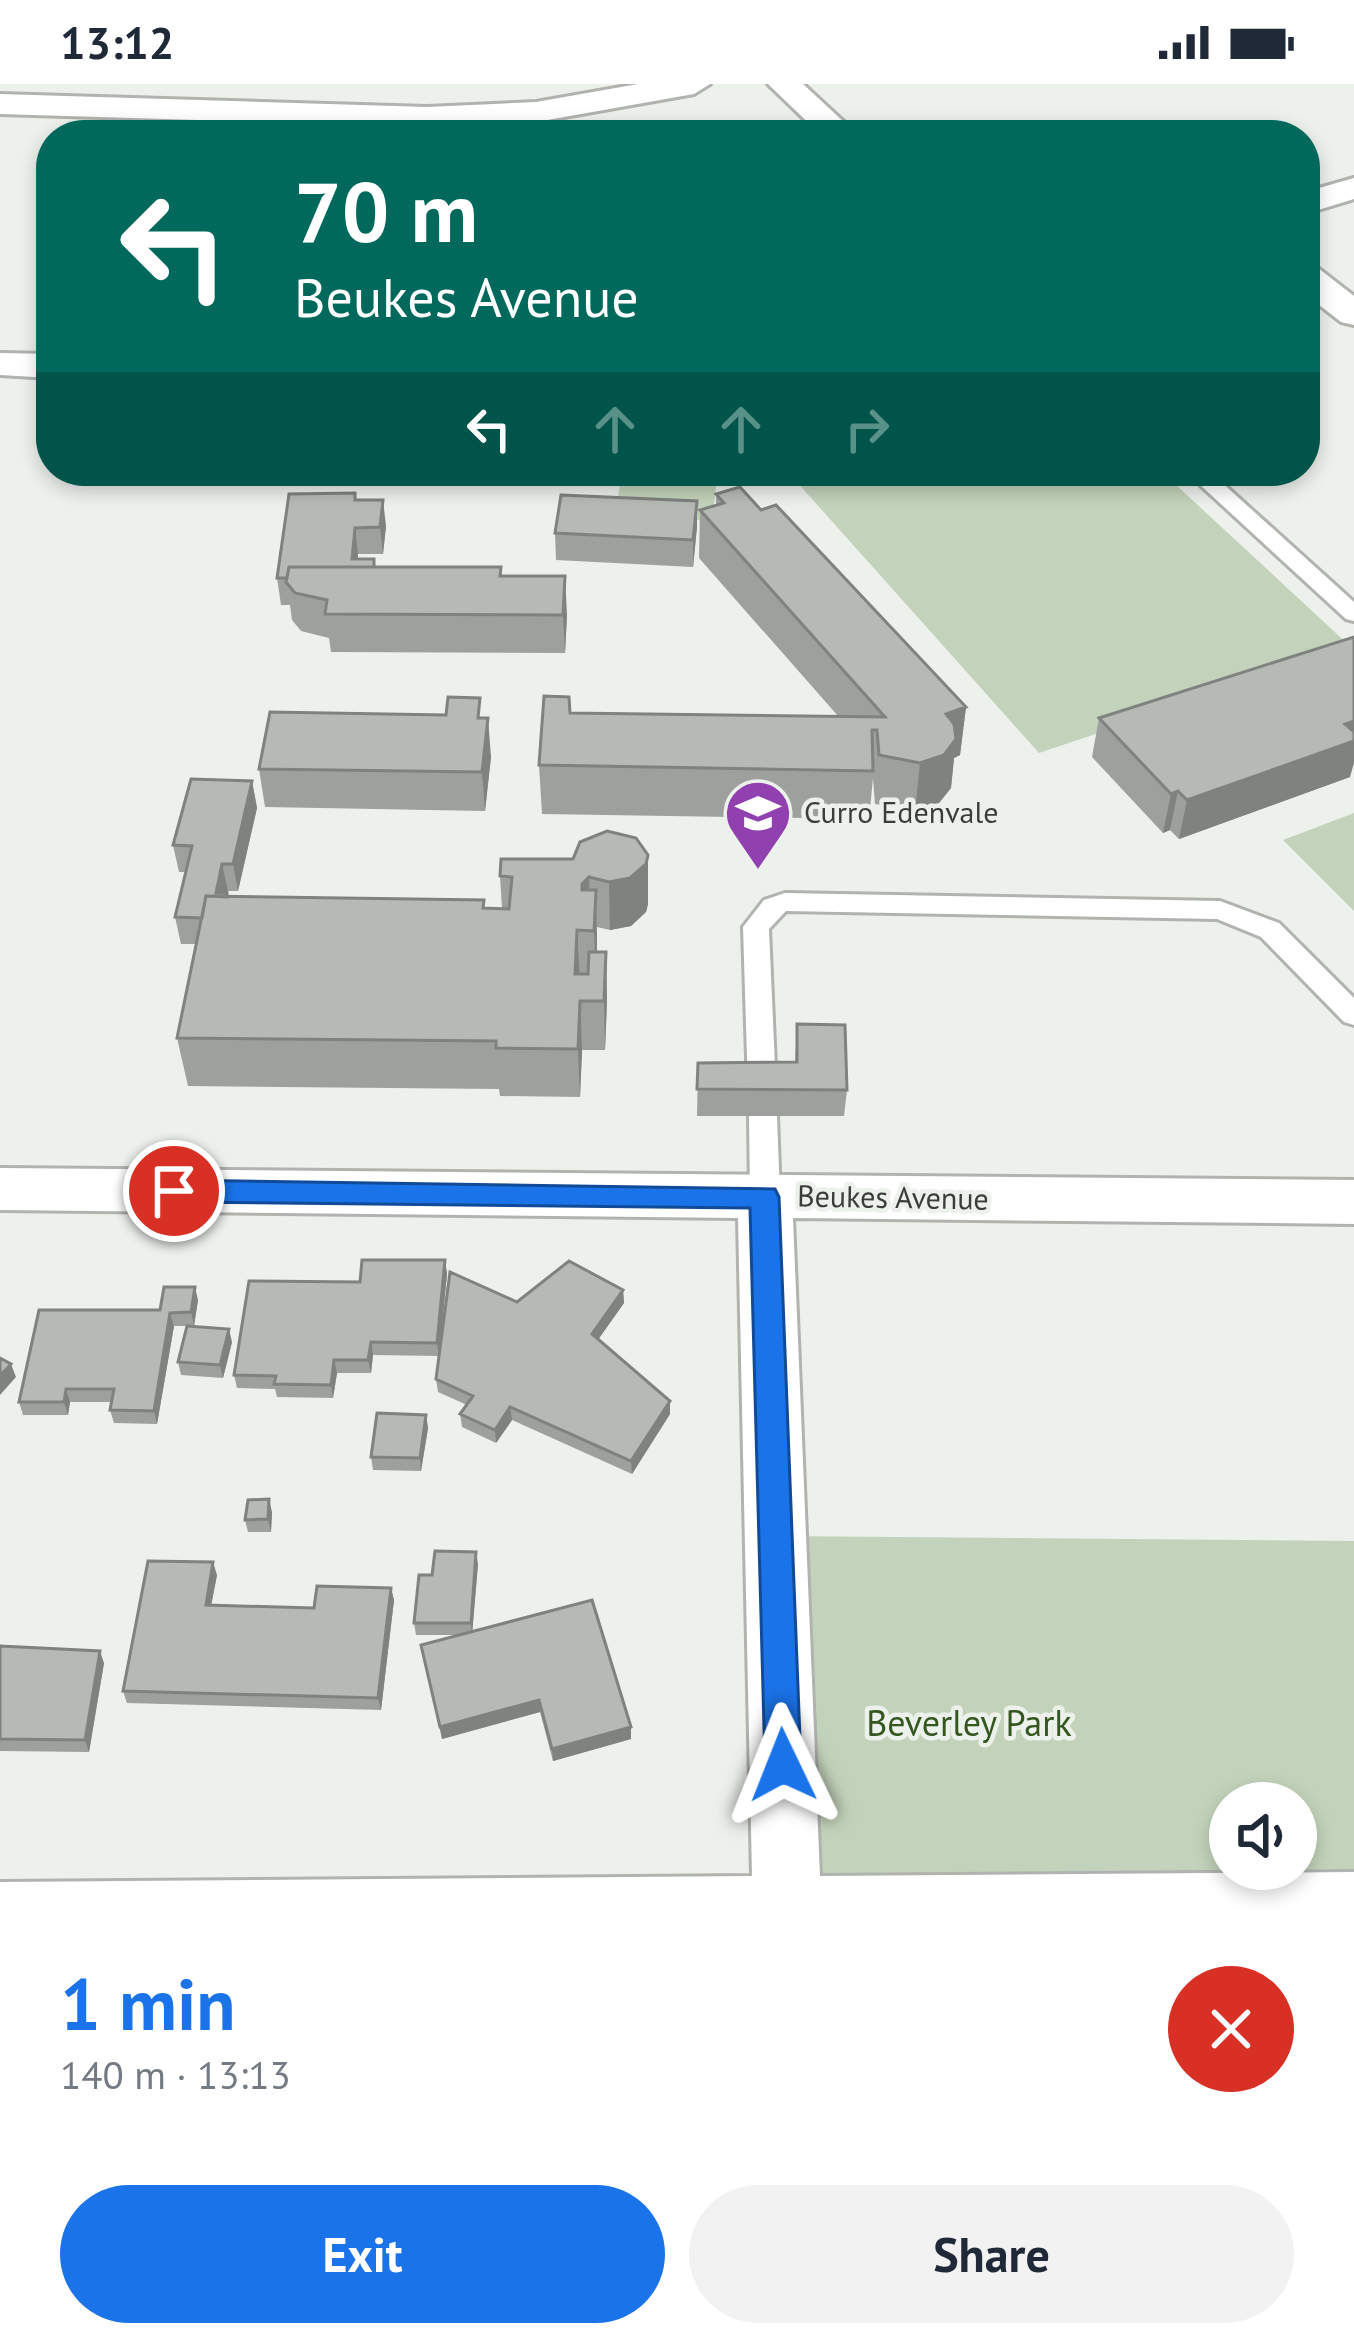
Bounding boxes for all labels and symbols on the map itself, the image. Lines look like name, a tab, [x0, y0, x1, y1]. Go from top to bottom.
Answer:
school or university icon: Curro Edenvale	[723, 778, 793, 872]
place label: Curro Edenvale	[804, 792, 999, 831]
pin	[123, 1140, 225, 1242]
street label: Beukes Avenue	[797, 1175, 989, 1218]
park label: Beverley Park	[866, 1699, 1072, 1746]
position arrow	[720, 1702, 846, 1828]

